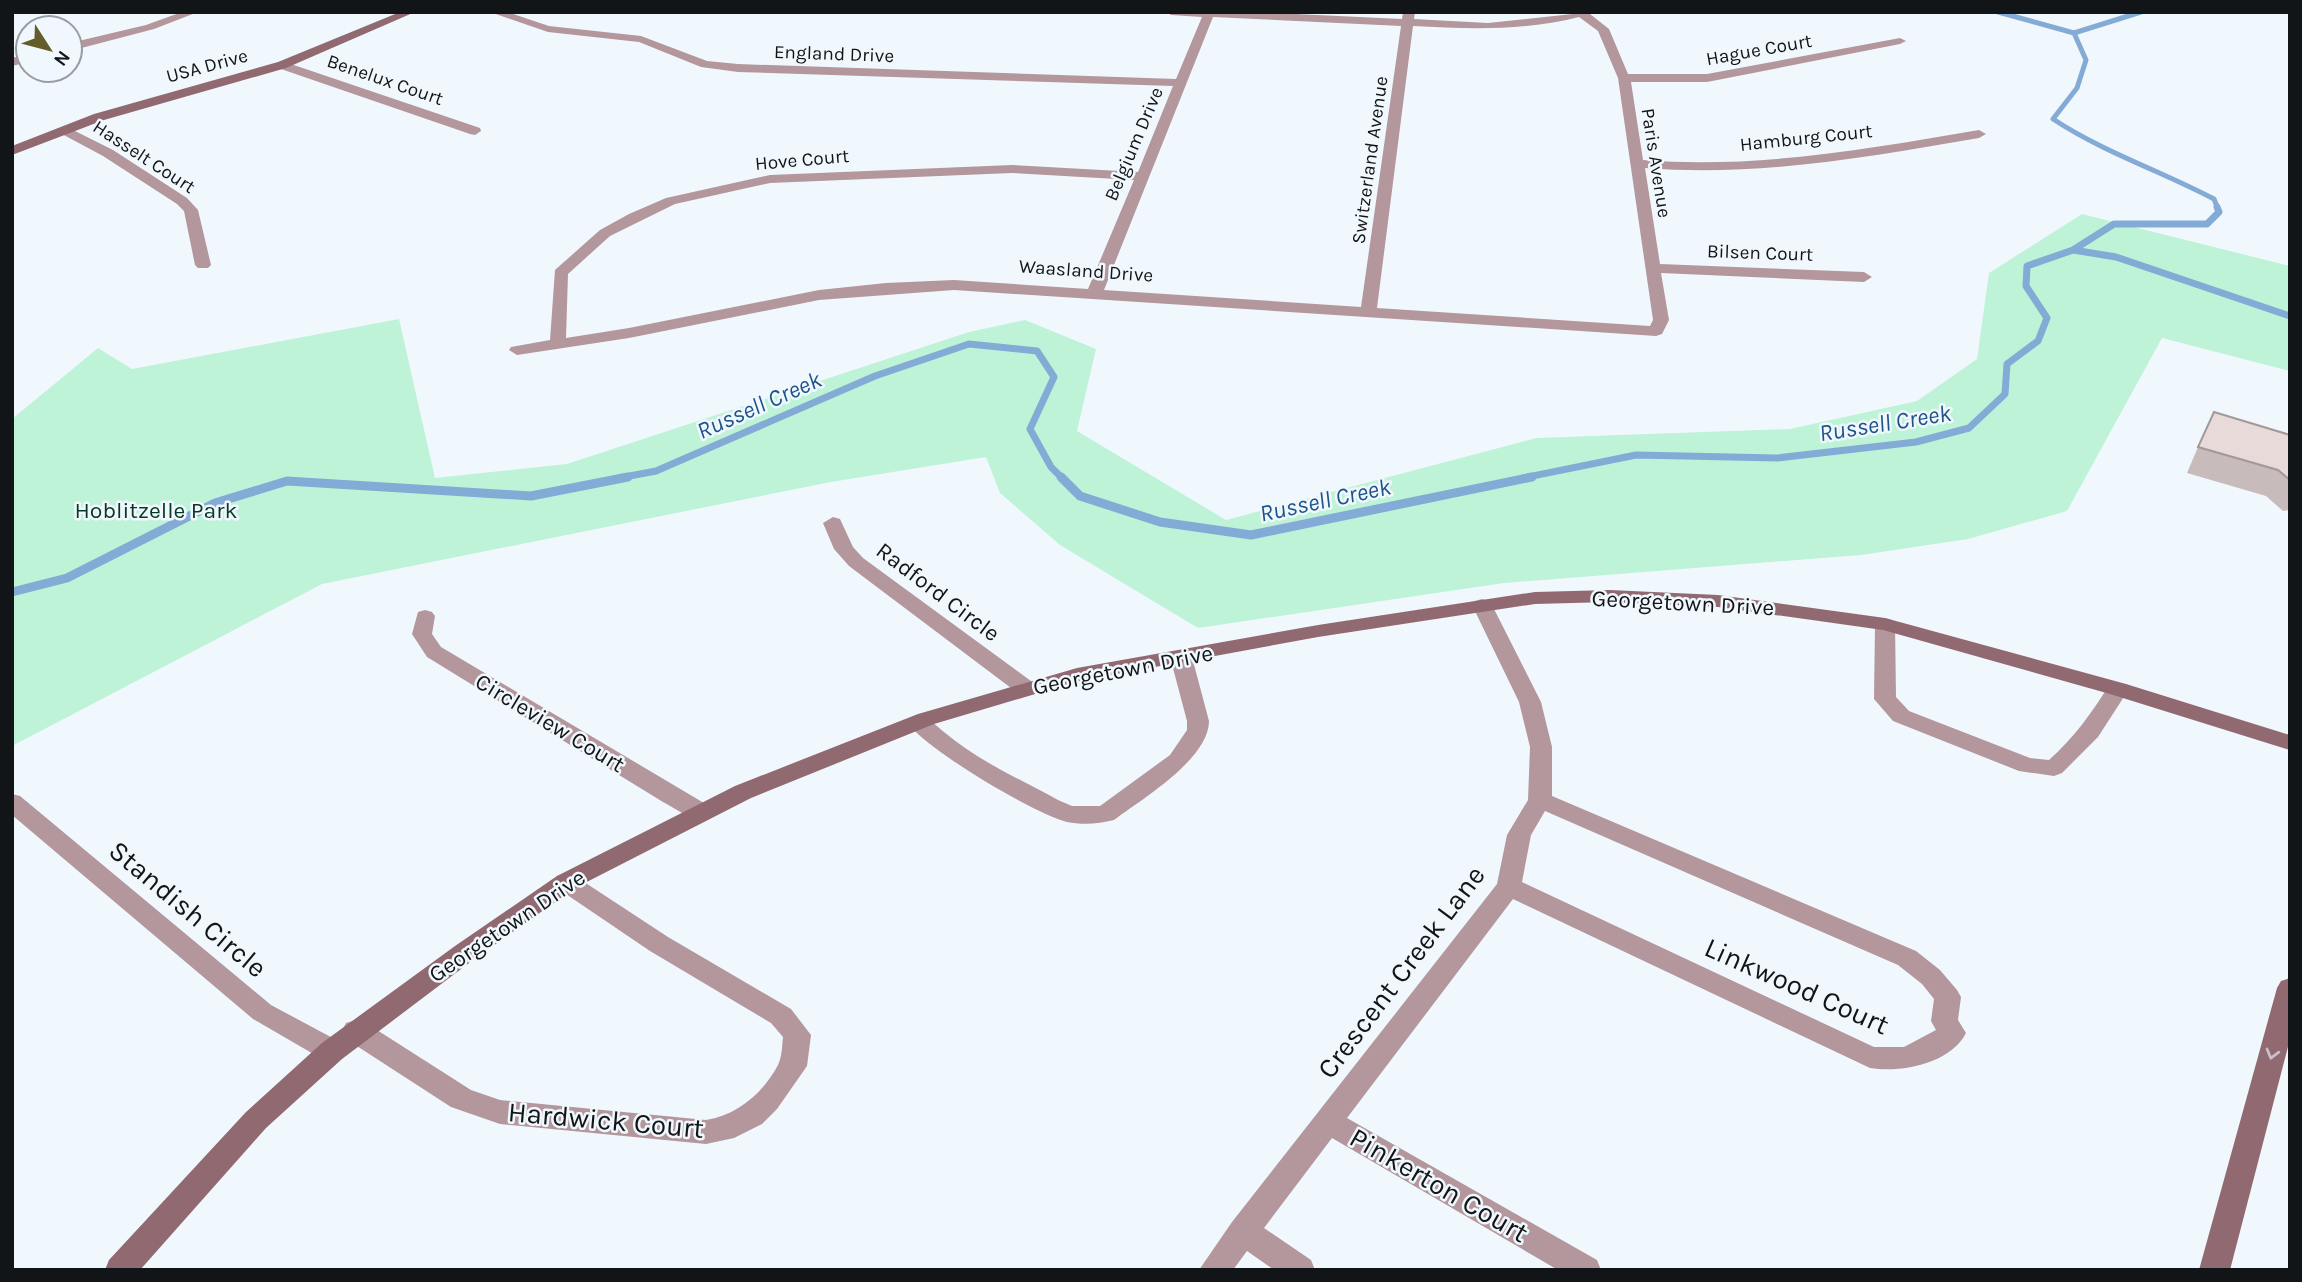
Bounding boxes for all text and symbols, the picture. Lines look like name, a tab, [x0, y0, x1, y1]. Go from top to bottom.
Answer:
north arrow	[14, 14, 84, 84]
street label: Hague Court	[1704, 30, 1814, 70]
street label: England Drive	[774, 41, 894, 67]
street label: USA Drive	[164, 45, 250, 87]
text: N	[49, 46, 75, 70]
street label: Benelux Court	[324, 50, 446, 110]
street label: Switzerland Avenue	[1347, 75, 1393, 245]
street label: Belgium Drive	[1100, 84, 1168, 204]
street label: Paris Avenue	[1636, 107, 1676, 219]
street label: Hasselt Court	[89, 116, 199, 198]
street label: Hamburg Court	[1739, 120, 1873, 156]
street label: Hove Court	[754, 145, 850, 175]
street label: Bilsen Court	[1707, 240, 1813, 266]
street label: Waasland Drive	[1018, 255, 1154, 287]
water label: Russell Creek	[692, 365, 826, 445]
water label: Russell Creek	[1817, 399, 1954, 447]
water label: Russell Creek	[1257, 472, 1394, 528]
park label: Hoblitzelle Park	[74, 497, 238, 524]
street label: Radford Circle	[871, 537, 1005, 647]
street label: Georgetown Drive	[1591, 585, 1775, 621]
street label: Georgetown Drive	[1031, 639, 1215, 701]
street label: Circleview Court	[470, 668, 630, 778]
street label: Standish Circle	[103, 834, 273, 984]
street label: Crescent Creek Lane	[1310, 859, 1492, 1085]
street label: Georgetown Drive	[424, 864, 590, 988]
street label: Linkwood Court	[1700, 931, 1894, 1041]
one-way arrow	[2266, 1048, 2280, 1060]
street label: Hardwick Court	[507, 1095, 705, 1145]
street label: Pinkerton Court	[1344, 1121, 1534, 1249]

